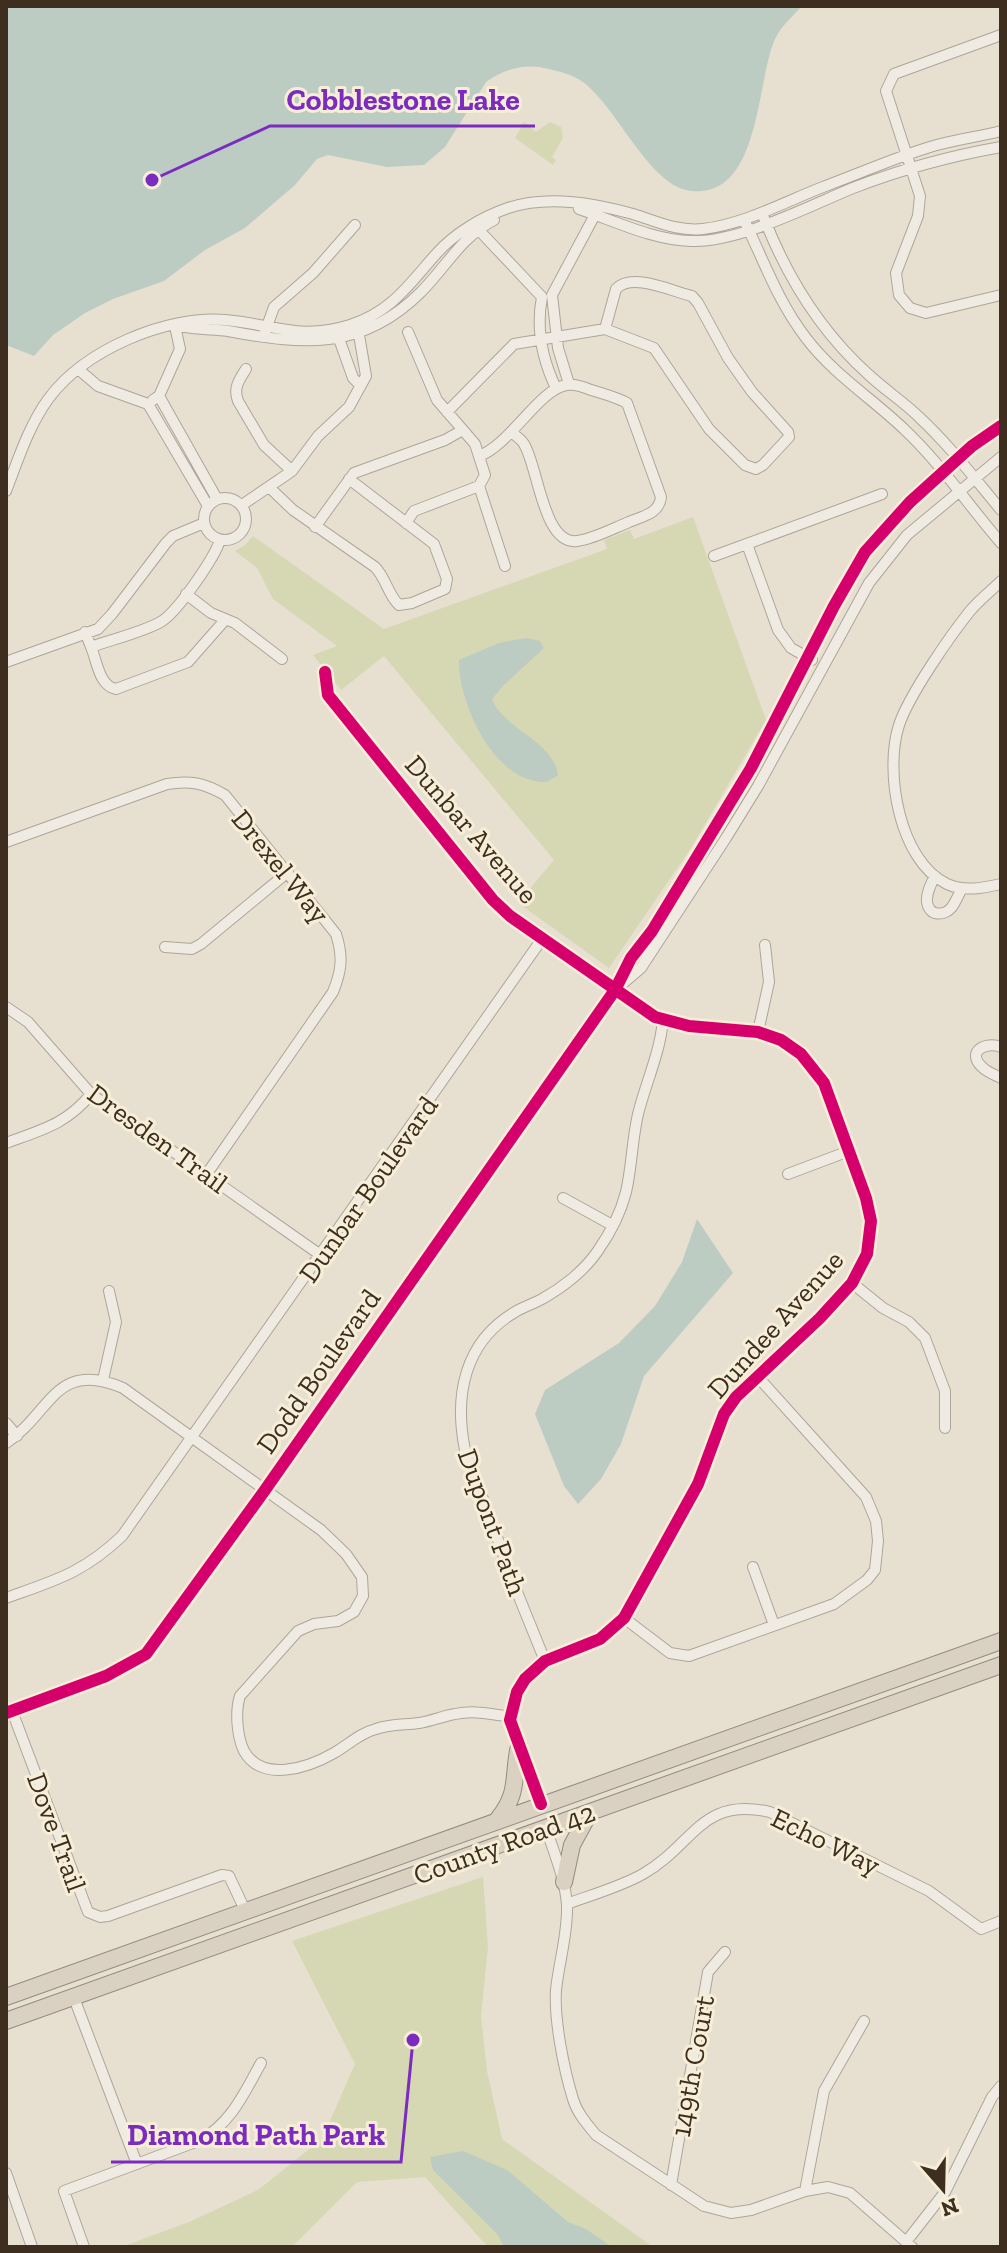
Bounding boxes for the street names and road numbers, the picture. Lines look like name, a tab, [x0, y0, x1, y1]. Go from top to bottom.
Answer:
street label: Dunbar Avenue	[398, 748, 545, 910]
street label: Drexel Way	[225, 803, 337, 930]
street label: Dresden Trail	[81, 1077, 234, 1200]
street label: Dunbar Boulevard	[292, 1090, 445, 1289]
street label: Dundee Avenue	[700, 1244, 850, 1405]
street label: Dodd Boulevard	[249, 1283, 387, 1460]
street label: Dupont Path	[451, 1444, 534, 1600]
street label: Dove Trail	[20, 1768, 93, 1896]
street label: County Road 42	[409, 1795, 599, 1892]
street label: Echo Way	[766, 1801, 886, 1882]
street label: 149th Court	[664, 1992, 721, 2139]

